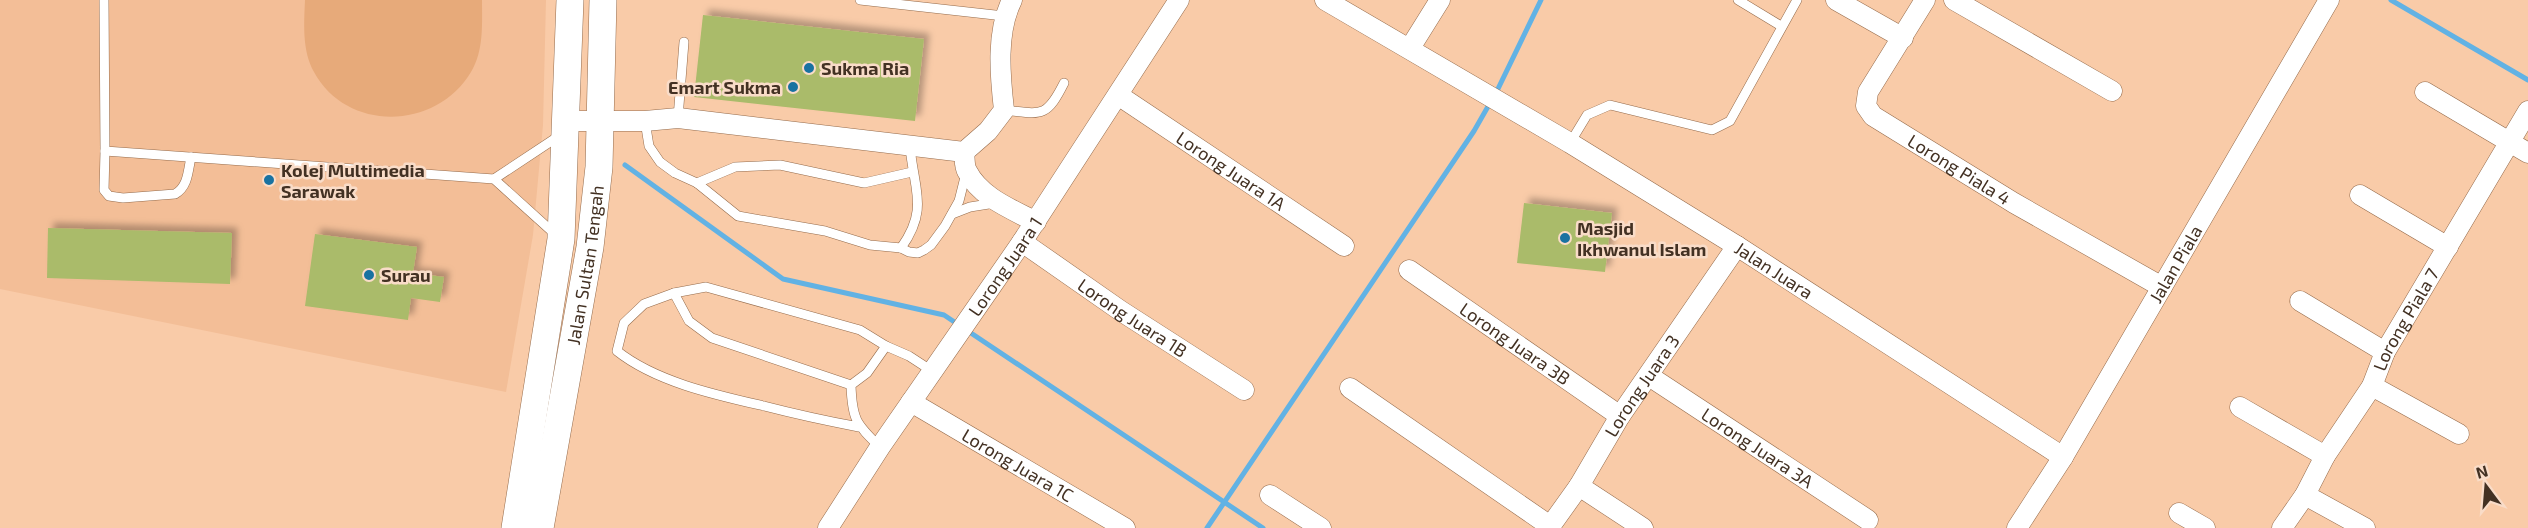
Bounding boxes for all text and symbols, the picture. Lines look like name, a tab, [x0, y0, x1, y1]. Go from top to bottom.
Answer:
place label: Sukma Ria	[821, 57, 909, 79]
marker: Sukma Ria	[802, 61, 816, 75]
place label: Emart Sukma	[668, 76, 781, 98]
marker: Emart Sukma	[786, 80, 800, 94]
street label: Lorong Juara 1A	[1172, 126, 1290, 215]
street label: Lorong Piala 4	[1904, 129, 2015, 209]
place label: Kolej Multimedia Sarawak	[281, 159, 425, 202]
marker: Kolej Multimedia Sarawak	[262, 173, 276, 187]
street label: Jalan Sultan Tengah	[562, 184, 608, 346]
street label: Lorong Juara 1	[963, 212, 1047, 320]
place label: Masjid Ikhwanul Islam	[1577, 217, 1706, 260]
street label: Jalan Piala	[2144, 221, 2207, 307]
marker: Masjid Ikhwanul Islam	[1558, 231, 1572, 245]
street label: Jalan Juara	[1731, 237, 1817, 303]
place label: Surau	[381, 264, 431, 286]
street label: Lorong Piala 7	[2368, 264, 2443, 374]
marker: Surau	[362, 268, 376, 282]
street label: Lorong Juara 1B	[1074, 273, 1191, 362]
street label: Lorong Juara 3B	[1456, 298, 1575, 389]
street label: Lorong Juara 3	[1599, 330, 1684, 440]
street label: Lorong Juara 3A	[1697, 403, 1818, 493]
street label: Lorong Juara 1C	[958, 424, 1078, 506]
north arrow	[2456, 456, 2516, 516]
text: N	[2474, 460, 2490, 482]

